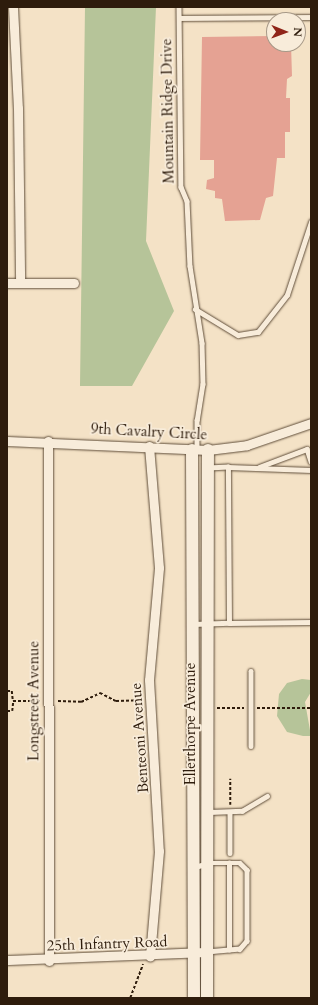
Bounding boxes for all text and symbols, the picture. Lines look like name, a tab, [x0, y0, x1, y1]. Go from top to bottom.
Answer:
north arrow	[266, 12, 306, 52]
text: N	[290, 27, 305, 37]
street label: Mountain Ridge Drive	[158, 38, 178, 184]
street label: 9th Cavalry Circle	[90, 420, 208, 444]
street label: Longstreet Avenue	[25, 641, 43, 761]
street label: Ellerthorpe Avenue	[182, 662, 200, 786]
street label: Benteoni Avenue	[127, 682, 153, 794]
street label: 25th Infantry Road	[46, 933, 168, 955]

